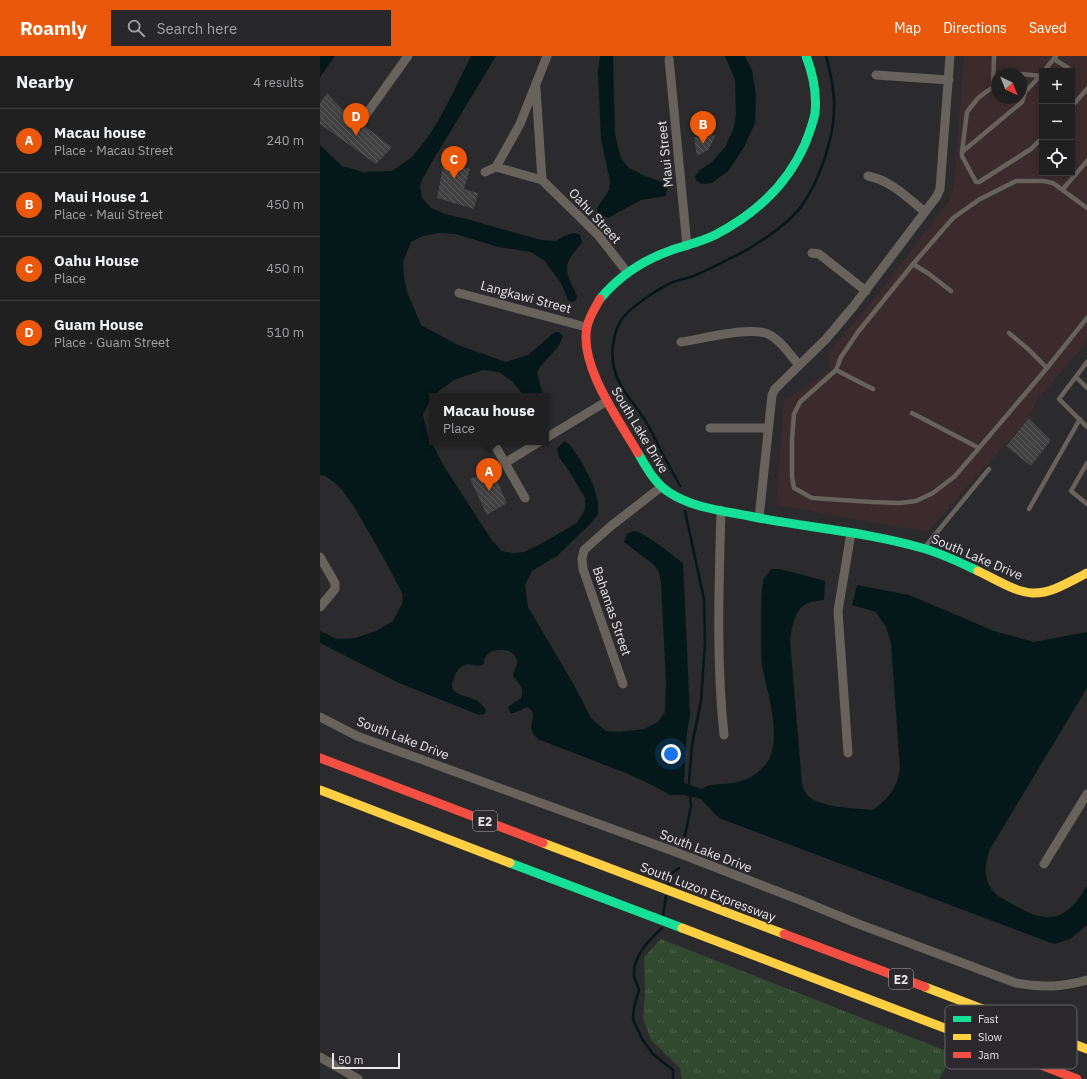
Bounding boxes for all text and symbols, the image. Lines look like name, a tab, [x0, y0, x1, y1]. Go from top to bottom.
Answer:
search box	[111, 10, 391, 46]
text: Roamly	[20, 16, 87, 40]
icon: search	[125, 17, 147, 39]
text: Search here	[157, 19, 237, 38]
text: Map	[894, 19, 921, 37]
text: Directions	[943, 19, 1007, 37]
text: Saved	[1029, 19, 1067, 37]
north arrow	[991, 68, 1027, 104]
map controls	[1039, 68, 1075, 176]
button: +	[1039, 68, 1075, 104]
text: Nearby	[16, 71, 74, 93]
text: 4 results	[253, 74, 304, 91]
pin: D	[343, 103, 369, 136]
button: −	[1039, 104, 1075, 140]
pin: B	[690, 111, 716, 144]
street label: Maui Street	[653, 120, 677, 188]
text: Macau house	[54, 123, 146, 142]
text: A	[25, 132, 33, 149]
text: 240 m	[266, 132, 304, 149]
button: locate	[1039, 140, 1075, 176]
text: Place · Macau Street	[54, 142, 173, 159]
pin: C	[441, 146, 467, 179]
street label: Oahu Street	[565, 185, 625, 247]
text: Maui House 1	[54, 187, 148, 206]
text: B	[25, 196, 33, 213]
text: 450 m	[266, 196, 304, 213]
text: Place · Maui Street	[54, 206, 163, 223]
text: Oahu House	[54, 251, 139, 270]
text: C	[25, 260, 33, 277]
text: 450 m	[266, 260, 304, 277]
text: Place	[54, 270, 86, 287]
street label: Langkawi Street	[479, 277, 573, 317]
text: Guam House	[54, 315, 143, 334]
text: D	[24, 324, 34, 341]
text: 510 m	[266, 324, 304, 341]
text: Place · Guam Street	[54, 334, 170, 351]
street label: South Lake Drive	[608, 384, 672, 476]
popup	[429, 393, 549, 445]
text: Macau house	[443, 401, 535, 420]
text: Place	[443, 420, 475, 437]
pin: A	[476, 458, 502, 491]
street label: South Lake Drive	[929, 530, 1025, 584]
street label: Bahamas Street	[589, 564, 635, 658]
street label: South Lake Drive	[354, 713, 452, 763]
your location	[661, 744, 681, 764]
road number: E2	[473, 811, 497, 831]
street label: South Lake Drive	[657, 826, 755, 876]
street label: South Luzon Expressway	[638, 858, 779, 926]
road number: E2	[889, 969, 913, 989]
legend	[945, 1005, 1077, 1069]
text: Fast	[978, 1012, 999, 1026]
text: Slow	[978, 1030, 1002, 1044]
text: Jam	[978, 1048, 999, 1062]
scale bar	[332, 1051, 400, 1070]
text: 50 m	[338, 1053, 363, 1067]

